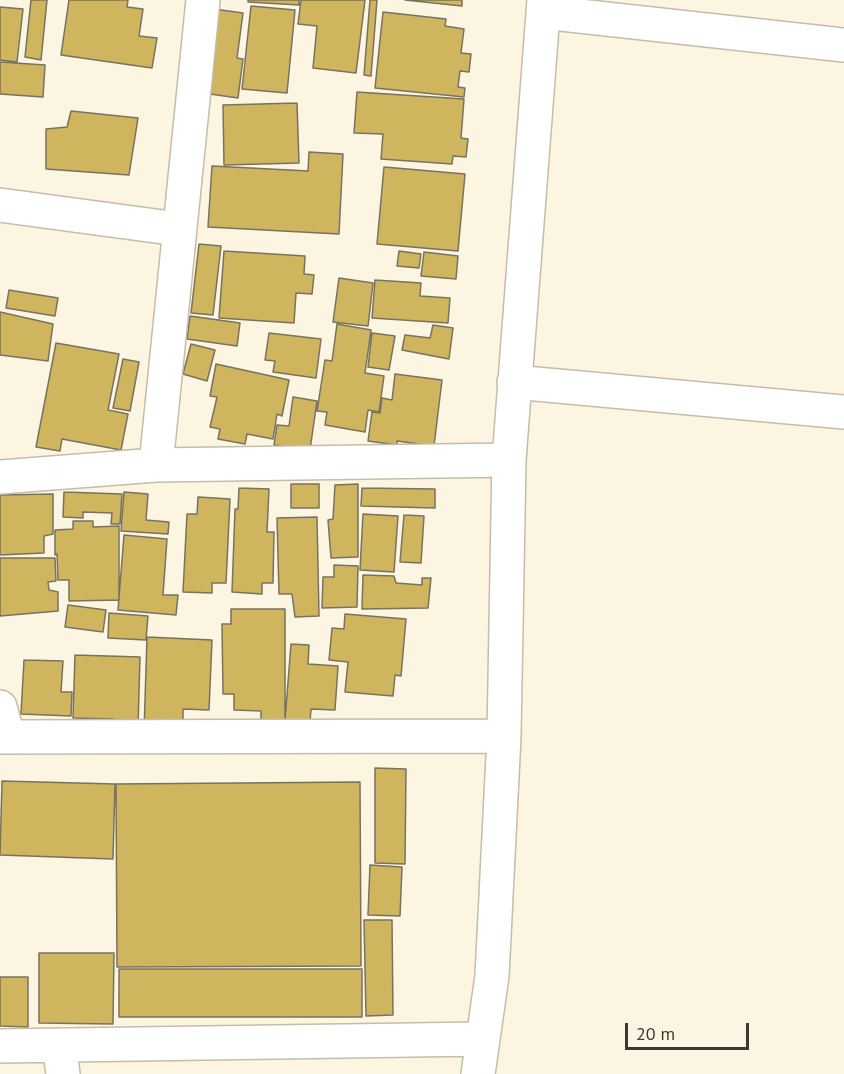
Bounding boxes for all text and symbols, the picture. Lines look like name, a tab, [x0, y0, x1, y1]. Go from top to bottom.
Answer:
scale bar	[628, 1011, 752, 1049]
text: 20 m	[636, 1022, 675, 1045]

